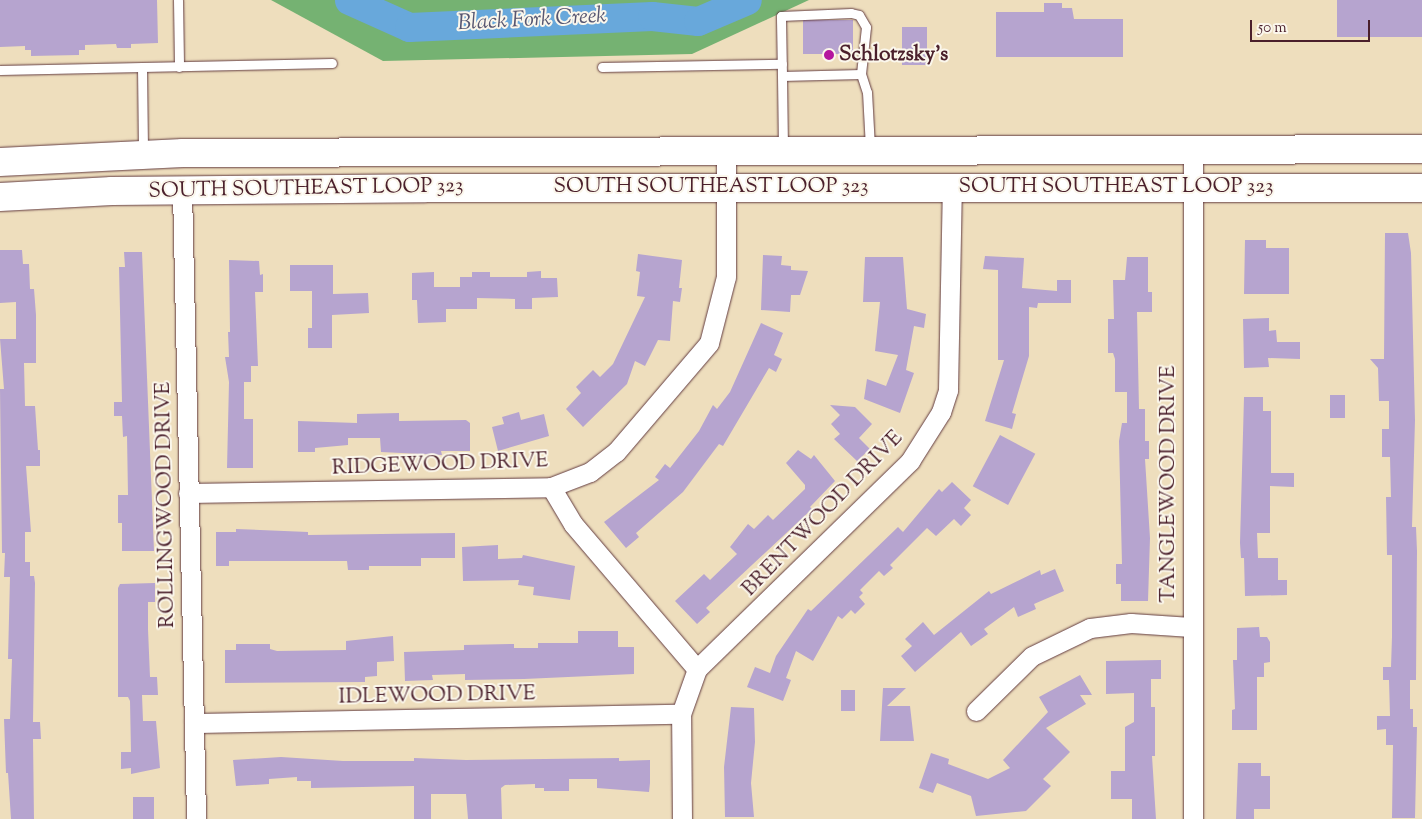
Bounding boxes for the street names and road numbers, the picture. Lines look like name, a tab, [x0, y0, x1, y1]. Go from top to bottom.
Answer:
street label: SOUTH SOUTHEAST LOOP 323	[148, 174, 464, 204]
street label: SOUTH SOUTHEAST LOOP 323	[553, 174, 869, 200]
street label: SOUTH SOUTHEAST LOOP 323	[958, 174, 1274, 200]
street label: TANGLEWOOD DRIVE	[1156, 365, 1182, 603]
street label: ROLLINGWOOD DRIVE	[151, 382, 181, 628]
street label: BRENTWOOD DRIVE	[737, 426, 909, 602]
street label: RIDGEWOOD DRIVE	[331, 449, 549, 481]
street label: IDLEWOOD DRIVE	[338, 682, 536, 710]

